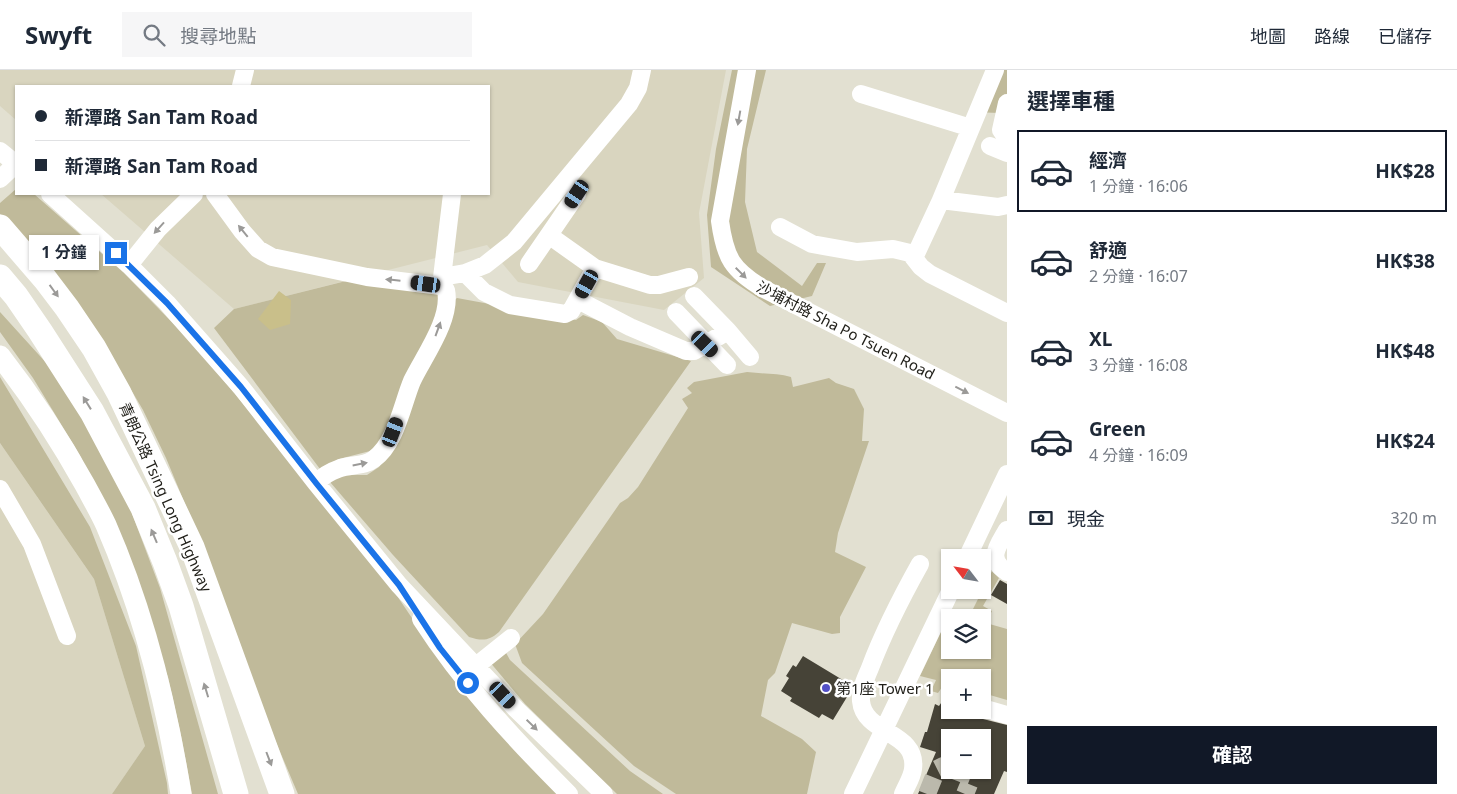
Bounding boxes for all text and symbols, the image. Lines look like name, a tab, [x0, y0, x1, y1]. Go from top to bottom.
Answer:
search box	[122, 12, 472, 57]
text: Swyft	[25, 18, 92, 51]
icon: search	[140, 21, 168, 49]
text: 搜尋地點	[180, 23, 256, 49]
text: 地圖	[1250, 24, 1286, 48]
text: 路線	[1314, 24, 1350, 48]
text: 已儲存	[1378, 24, 1432, 48]
text: 選擇車種	[1027, 85, 1115, 115]
text: 新潭路 San Tam Road	[65, 104, 258, 130]
one-way arrow	[734, 110, 742, 126]
text: 經濟	[1089, 147, 1127, 173]
icon: car	[1029, 149, 1074, 194]
text: 新潭路 San Tam Road	[65, 153, 258, 179]
text: HK$28	[1375, 158, 1435, 184]
text: 1 分鐘 · 16:06	[1089, 175, 1188, 197]
car	[562, 177, 591, 211]
one-way arrow	[153, 221, 165, 233]
one-way arrow	[237, 225, 248, 238]
callout: 1 分鐘	[28, 236, 98, 270]
text: 舒適	[1089, 237, 1127, 263]
icon: car	[1029, 239, 1074, 284]
text: 1 分鐘	[41, 241, 87, 263]
route end	[105, 242, 127, 264]
text: HK$38	[1375, 248, 1435, 274]
text: 2 分鐘 · 16:07	[1089, 265, 1188, 287]
car	[573, 267, 600, 301]
one-way arrow	[735, 267, 747, 279]
car	[410, 274, 441, 294]
one-way arrow	[384, 276, 400, 284]
street label: 沙埔村路 Sha Po Tsuen Road	[754, 276, 938, 384]
one-way arrow	[49, 284, 59, 298]
one-way arrow	[434, 321, 442, 336]
text: XL	[1089, 326, 1112, 352]
car	[688, 328, 721, 360]
icon: car	[1029, 329, 1074, 374]
text: HK$48	[1375, 338, 1435, 364]
text: 3 分鐘 · 16:08	[1089, 354, 1188, 376]
one-way arrow	[955, 386, 969, 394]
one-way arrow	[82, 397, 91, 410]
street label: 青朗公路 Tsing Long Highway	[115, 399, 217, 595]
car	[380, 415, 405, 449]
text: Green	[1089, 416, 1146, 442]
icon: car	[1029, 419, 1074, 464]
text: HK$24	[1375, 428, 1435, 454]
text: 4 分鐘 · 16:09	[1089, 444, 1188, 466]
one-way arrow	[352, 460, 368, 468]
icon: cash	[1027, 504, 1055, 532]
text: 現金	[1067, 506, 1105, 532]
text: 320 m	[1390, 507, 1437, 529]
one-way arrow	[150, 529, 158, 543]
north arrow	[941, 549, 991, 599]
map controls	[941, 549, 991, 779]
button: layers	[941, 609, 991, 659]
button: +	[941, 669, 991, 719]
route start	[457, 672, 479, 694]
place label: 第1座 Tower 1	[836, 678, 933, 698]
car	[487, 679, 518, 711]
marker: 第1座 Tower 1	[820, 682, 832, 694]
one-way arrow	[201, 683, 209, 698]
one-way arrow	[526, 719, 538, 731]
button: 確認	[1027, 726, 1437, 784]
button: −	[941, 729, 991, 779]
one-way arrow	[265, 752, 273, 767]

